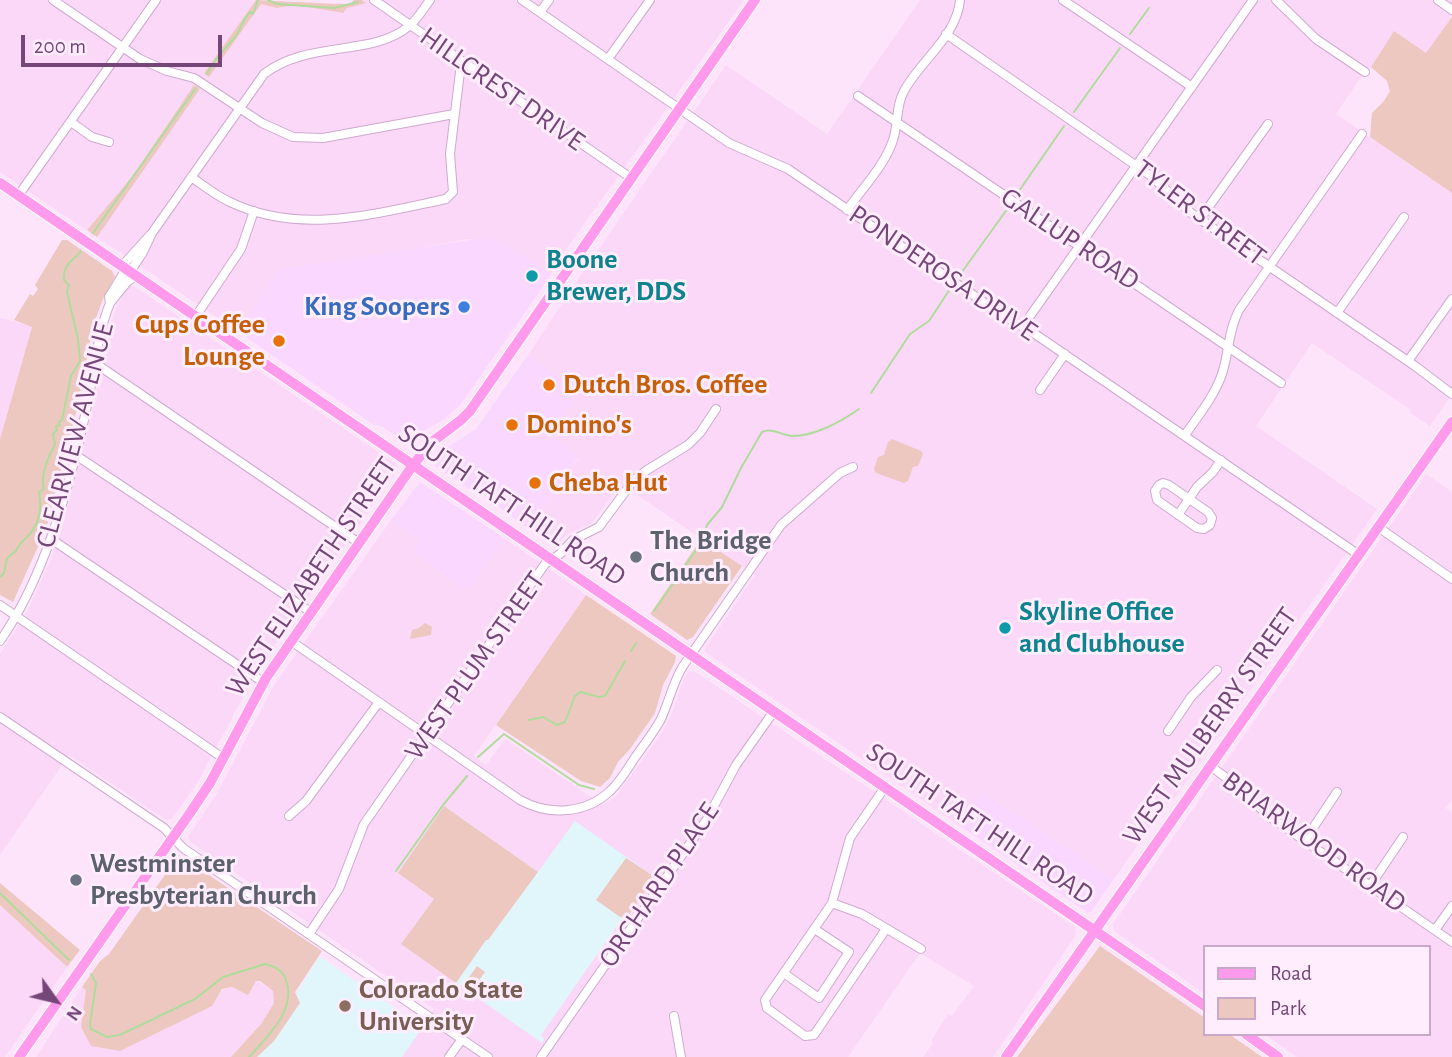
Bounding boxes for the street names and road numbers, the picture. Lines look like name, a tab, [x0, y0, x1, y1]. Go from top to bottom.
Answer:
street label: HILLCREST DRIVE	[413, 20, 591, 158]
street label: TYLER STREET	[1127, 152, 1273, 274]
street label: GALLUP ROAD	[994, 180, 1146, 298]
street label: PONDEROSA DRIVE	[842, 198, 1044, 348]
street label: CLEARVIEW AVENUE	[29, 319, 121, 551]
street label: SOUTH TAFT HILL ROAD	[392, 416, 632, 594]
street label: WEST ELIZABETH STREET	[218, 451, 404, 703]
street label: WEST PLUM STREET	[397, 565, 553, 767]
street label: WEST MULBERRY STREET	[1115, 601, 1305, 851]
street label: SOUTH TAFT HILL ROAD	[860, 735, 1100, 913]
street label: BRIARWOOD ROAD	[1216, 764, 1412, 920]
street label: ORCHARD PLACE	[592, 796, 726, 974]

